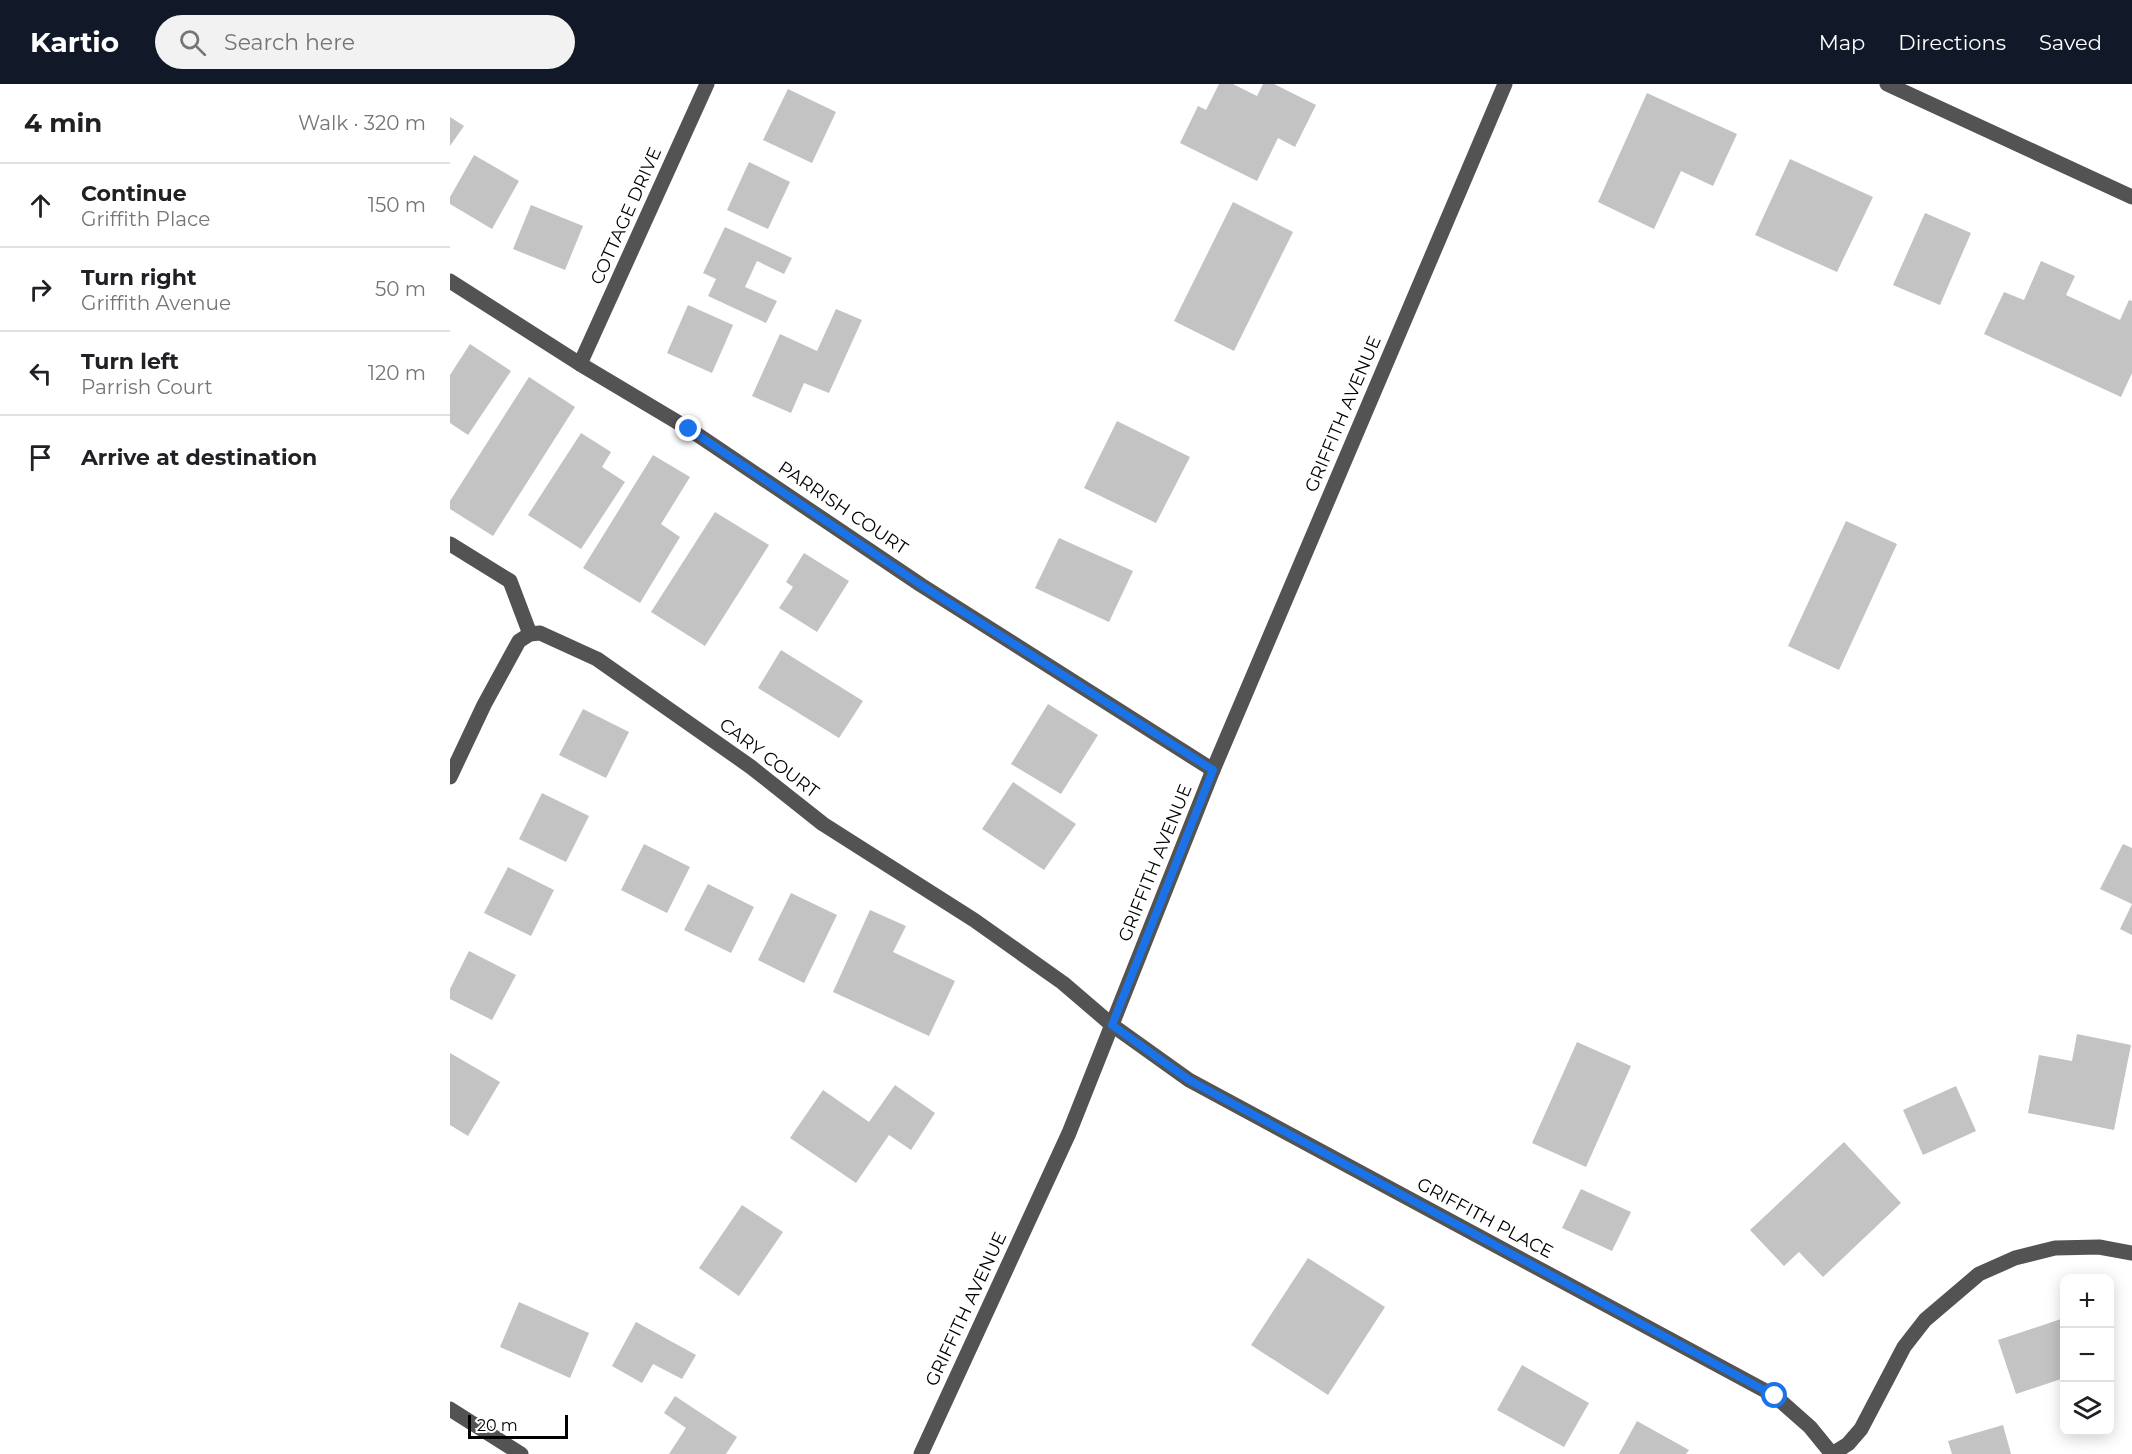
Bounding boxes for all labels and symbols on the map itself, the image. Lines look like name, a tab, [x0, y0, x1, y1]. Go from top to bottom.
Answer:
street label: COTTAGE DRIVE	[586, 144, 666, 288]
street label: GRIFFITH AVENUE	[1300, 332, 1386, 496]
route end	[675, 415, 701, 441]
street label: PARRISH COURT	[774, 457, 913, 560]
street label: CARY COURT	[715, 713, 824, 803]
street label: GRIFFITH AVENUE	[1113, 781, 1197, 945]
street label: GRIFFITH PLACE	[1413, 1173, 1557, 1263]
street label: GRIFFITH AVENUE	[921, 1228, 1011, 1390]
route start	[1761, 1382, 1787, 1408]
scale bar	[468, 1412, 568, 1440]

